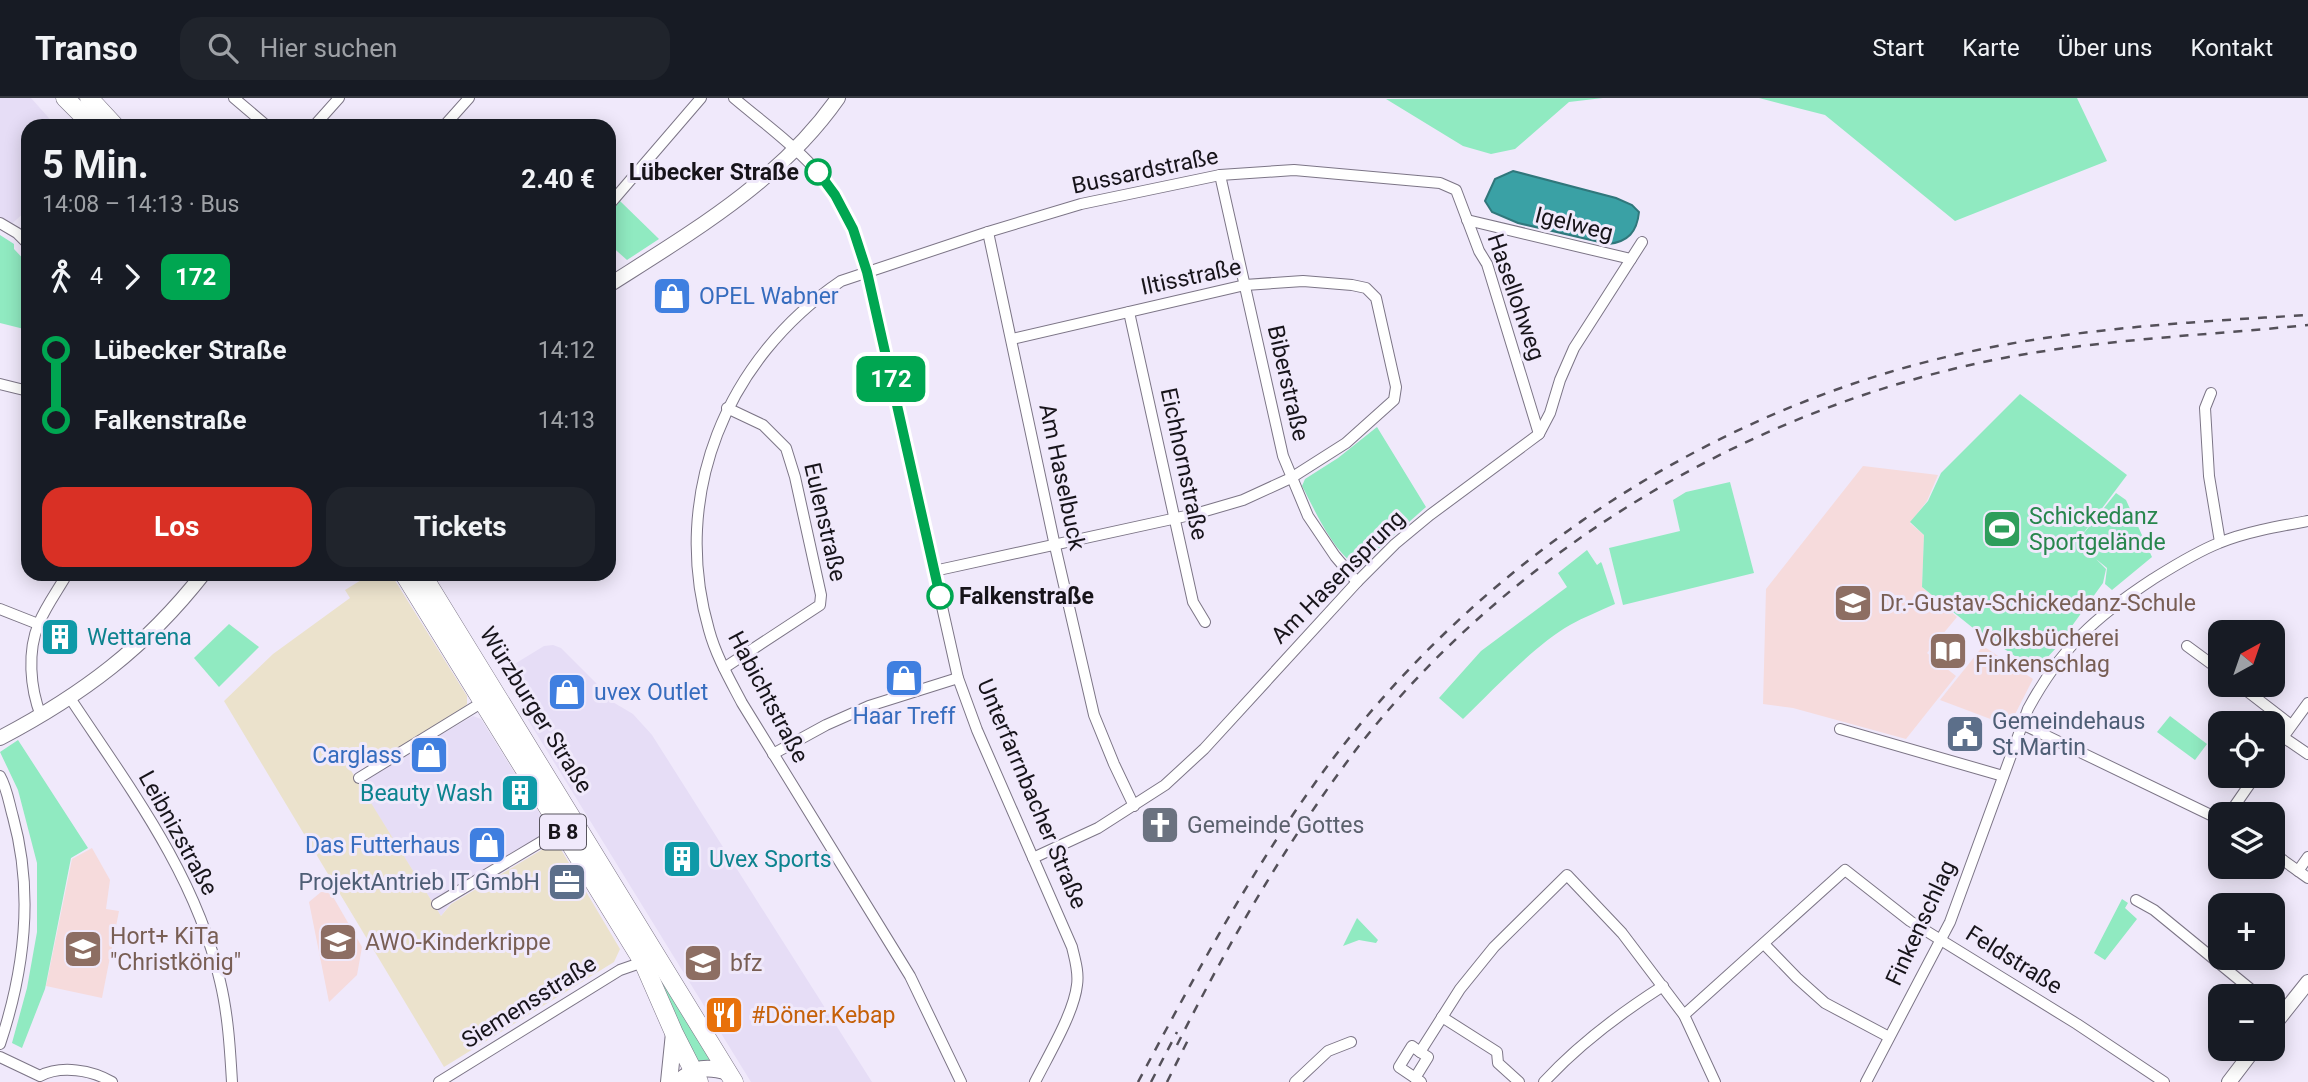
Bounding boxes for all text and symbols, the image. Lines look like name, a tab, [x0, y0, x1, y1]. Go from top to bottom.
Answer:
search box	[180, 17, 670, 80]
text: Transo	[35, 29, 138, 68]
icon: search	[204, 29, 242, 67]
text: Hier suchen	[260, 33, 397, 63]
text: Start	[1873, 34, 1924, 62]
text: Karte	[1962, 34, 2020, 62]
text: Über uns	[2058, 34, 2152, 62]
text: Kontakt	[2190, 34, 2273, 62]
street label: Bussardstraße	[1069, 142, 1221, 200]
text: 5 Min.	[42, 143, 149, 187]
place label: Lübecker Straße	[629, 159, 799, 186]
marker: Lübecker Straße	[805, 159, 831, 185]
text: 2.40 €	[521, 164, 595, 194]
text: 14:08 – 14:13 · Bus	[42, 191, 239, 218]
street label: Igelweg	[1532, 201, 1616, 247]
street label: Hasellohweg	[1482, 230, 1550, 364]
street label: Iltisstraße	[1138, 253, 1244, 301]
icon: walk	[42, 258, 80, 296]
icon: forward	[113, 258, 151, 296]
text: 4	[90, 263, 103, 290]
text: 172	[175, 263, 216, 291]
shop icon: OPEL Wabner	[651, 275, 693, 317]
place label: OPEL Wabner	[699, 283, 839, 310]
street label: Biberstraße	[1262, 322, 1314, 444]
text: Lübecker Straße	[94, 335, 287, 365]
text: 14:12	[538, 337, 595, 364]
line badge: 172	[851, 356, 931, 402]
text: 172	[870, 365, 912, 393]
street label: Eichhornstraße	[1155, 385, 1213, 543]
street label: Am Haselbuck	[1033, 401, 1091, 553]
text: Falkenstraße	[94, 405, 247, 435]
text: 14:13	[538, 407, 595, 434]
street label: Eulenstraße	[798, 460, 852, 584]
button: Los	[42, 487, 312, 567]
button: Tickets	[326, 487, 595, 567]
place label: Schickedanz Sportgelände	[2029, 503, 2166, 556]
street label: Am Hasensprung	[1266, 505, 1410, 649]
sports icon: Schickedanz Sportgelände	[1981, 508, 2023, 550]
school or university icon: Dr.-Gustav-Schickedanz-Schule	[1832, 582, 1874, 624]
marker: Falkenstraße	[927, 583, 953, 609]
place label: Falkenstraße	[959, 583, 1094, 610]
place label: Dr.-Gustav-Schickedanz-Schule	[1880, 590, 2196, 617]
building icon: Wettarena	[39, 616, 81, 658]
north arrow	[2208, 620, 2286, 696]
map controls	[2208, 620, 2285, 1061]
street label: Würzburger Straße	[474, 622, 598, 798]
place label: Wettarena	[87, 624, 192, 651]
place label: Volksbücherei Finkenschlag	[1975, 625, 2119, 678]
street label: Habichtstraße	[722, 627, 814, 767]
library icon: Volksbücherei Finkenschlag	[1927, 630, 1969, 672]
shop icon: Haar Treff	[883, 657, 925, 699]
shop icon: uvex Outlet	[546, 671, 588, 713]
street label: Unterfarrnbacher Straße	[971, 675, 1093, 913]
place label: uvex Outlet	[594, 679, 708, 706]
place label: Haar Treff	[852, 703, 957, 730]
place label: Gemeindehaus St.Martin	[1992, 708, 2145, 761]
button: locate	[2208, 711, 2285, 788]
public building icon: Gemeindehaus St.Martin	[1944, 713, 1986, 755]
shop icon: Carglass	[408, 734, 450, 776]
place label: Carglass	[312, 742, 402, 769]
street label: Leibnizstraße	[133, 766, 223, 900]
building icon: Beauty Wash	[499, 772, 541, 814]
place label: Beauty Wash	[360, 780, 493, 807]
button: layers	[2208, 802, 2285, 879]
church icon: Gemeinde Gottes	[1139, 804, 1181, 846]
place label: Gemeinde Gottes	[1187, 812, 1364, 839]
road number: B 8	[540, 814, 586, 850]
shop icon: Das Futterhaus	[466, 824, 508, 866]
place label: Das Futterhaus	[305, 832, 460, 859]
building icon: Uvex Sports	[661, 838, 703, 880]
place label: Uvex Sports	[709, 846, 832, 873]
street label: Finkenschlag	[1880, 856, 1962, 990]
office icon: ProjektAntrieb IT GmbH	[546, 861, 588, 903]
place label: ProjektAntrieb IT GmbH	[298, 869, 540, 896]
button: +	[2208, 893, 2285, 970]
street label: Feldstraße	[1961, 920, 2067, 1000]
school or university icon: AWO-Kinderkrippe	[317, 921, 359, 963]
place label: Hort+ KiTa "Christkönig"	[110, 923, 241, 976]
school or university icon: Hort+ KiTa "Christkönig"	[62, 928, 104, 970]
place label: AWO-Kinderkrippe	[365, 929, 551, 956]
school or university icon: bfz	[682, 942, 724, 984]
street label: Siemensstraße	[457, 950, 601, 1054]
place label: bfz	[730, 950, 762, 977]
button: −	[2208, 984, 2285, 1061]
restaurant icon: #Döner.Kebap	[703, 994, 745, 1036]
place label: #Döner.Kebap	[751, 1002, 895, 1029]

